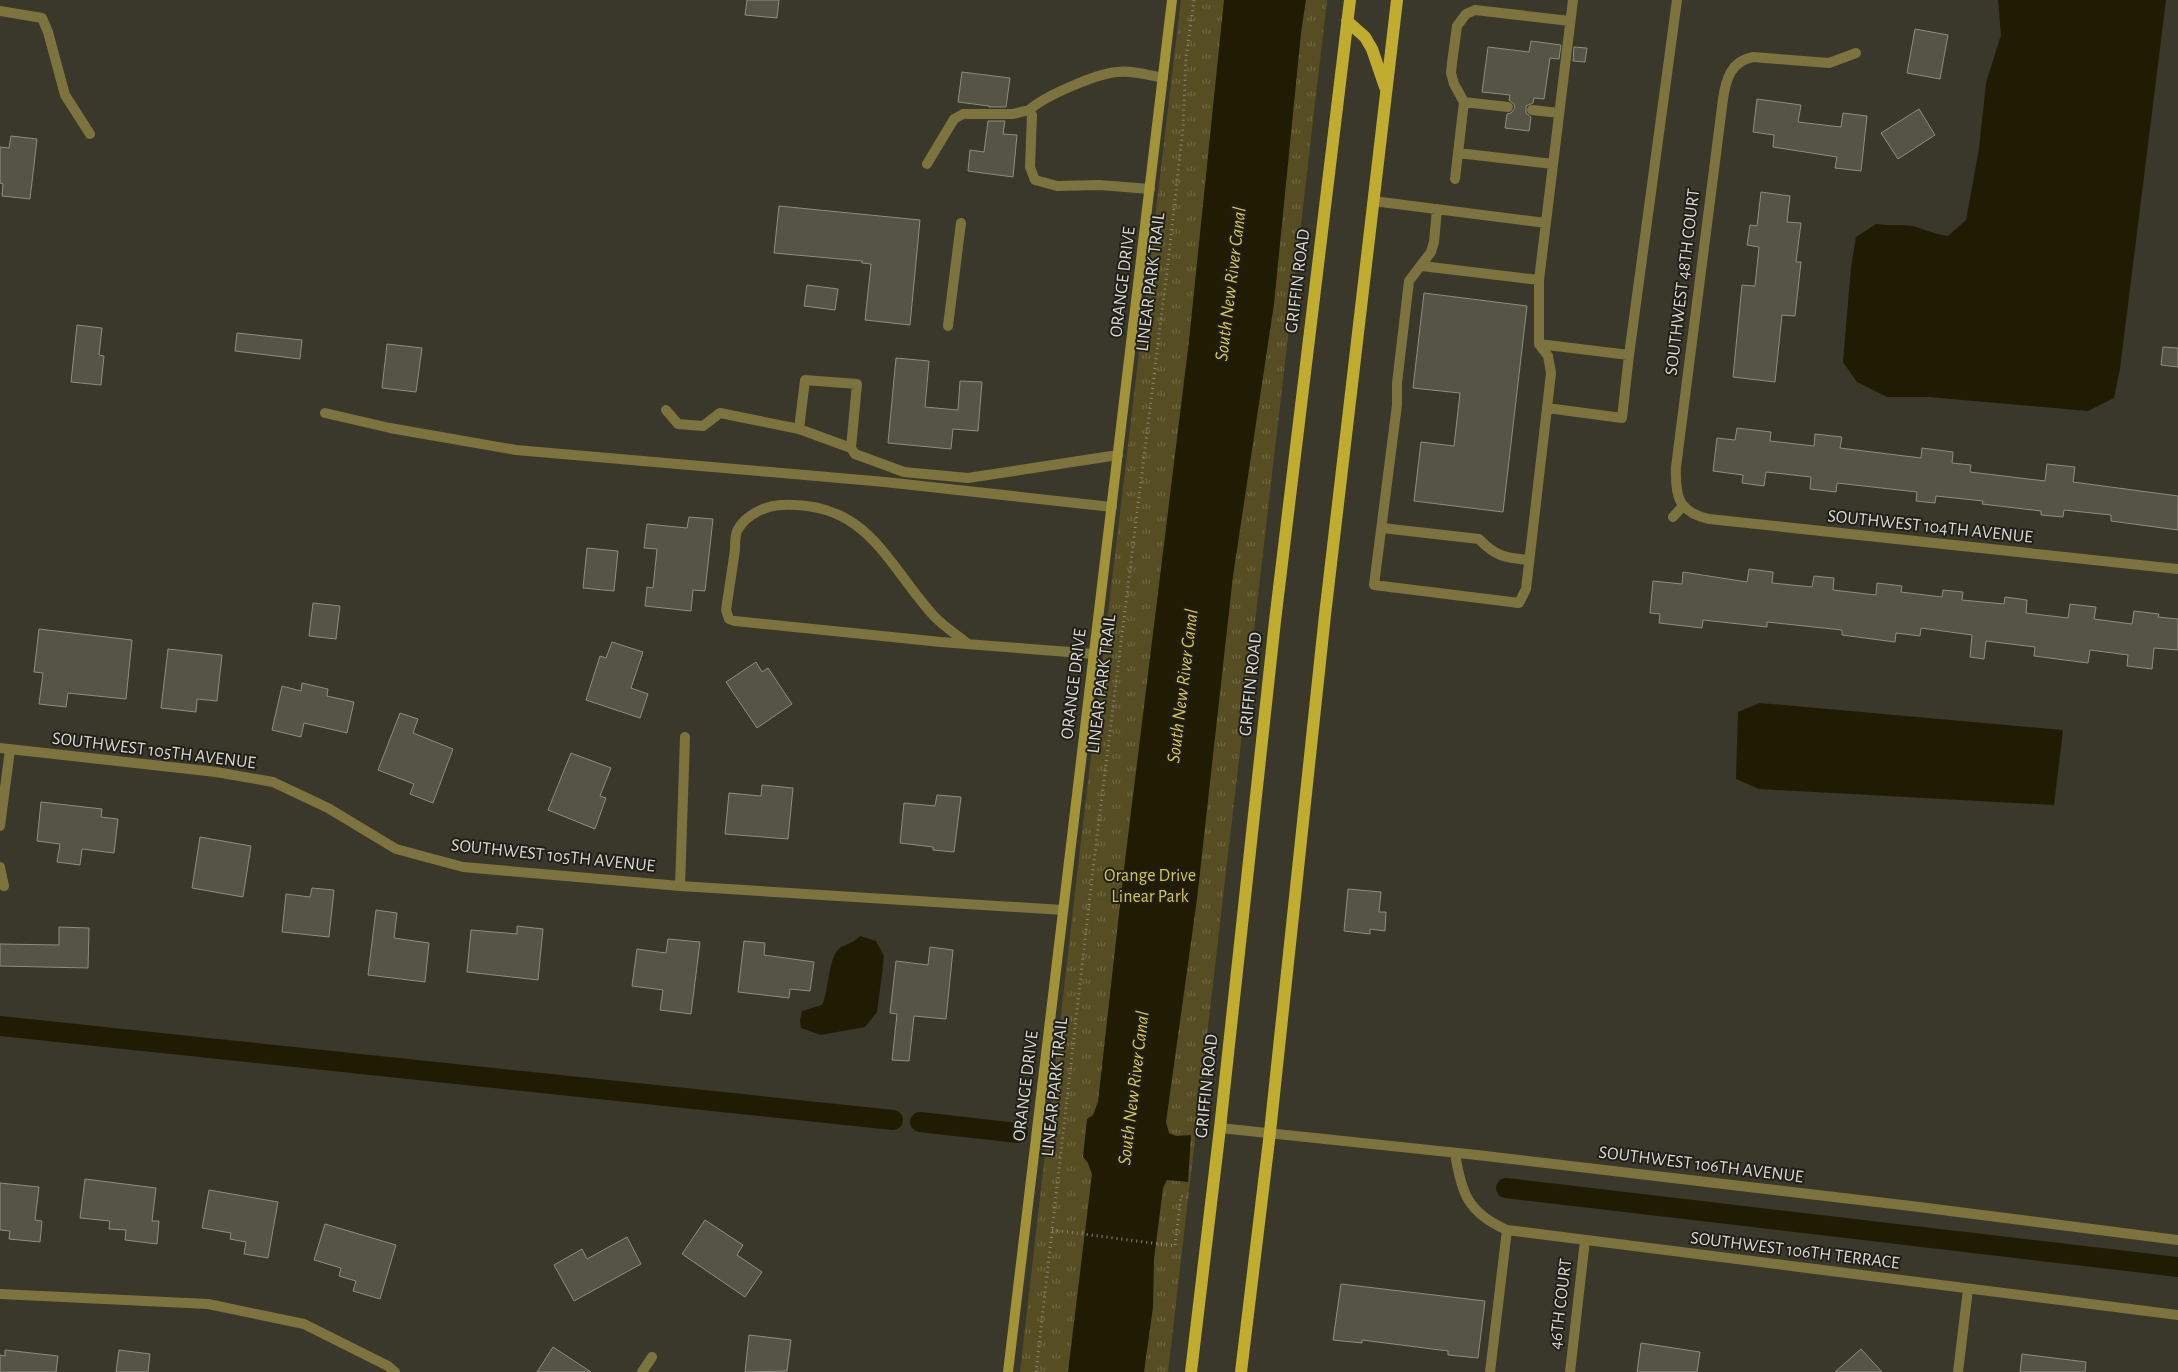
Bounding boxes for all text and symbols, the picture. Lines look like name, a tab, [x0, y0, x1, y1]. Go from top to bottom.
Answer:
street label: SOUTHWEST 48TH COURT	[1663, 187, 1703, 377]
water label: South New River Canal	[1212, 206, 1250, 362]
street label: LINEAR PARK TRAIL	[1134, 211, 1169, 352]
street label: ORANGE DRIVE	[1107, 225, 1139, 338]
street label: GRIFFIN ROAD	[1283, 228, 1313, 334]
street label: SOUTHWEST 104TH AVENUE	[1826, 507, 2034, 547]
water label: South New River Canal	[1164, 608, 1202, 764]
street label: LINEAR PARK TRAIL	[1085, 613, 1120, 754]
street label: ORANGE DRIVE	[1058, 627, 1090, 740]
street label: GRIFFIN ROAD	[1237, 631, 1265, 737]
street label: SOUTHWEST 105TH AVENUE	[51, 730, 257, 772]
street label: SOUTHWEST 105TH AVENUE	[450, 836, 656, 876]
park label: Orange Drive Linear Park	[1104, 867, 1196, 906]
water label: South New River Canal	[1115, 1010, 1153, 1166]
street label: LINEAR PARK TRAIL	[1039, 1016, 1071, 1157]
street label: ORANGE DRIVE	[1010, 1029, 1042, 1142]
street label: GRIFFIN ROAD	[1193, 1033, 1221, 1139]
street label: SOUTHWEST 106TH AVENUE	[1598, 1144, 1805, 1187]
street label: SOUTHWEST 106TH TERRACE	[1689, 1229, 1901, 1273]
street label: 46TH COURT	[1546, 1257, 1576, 1350]

